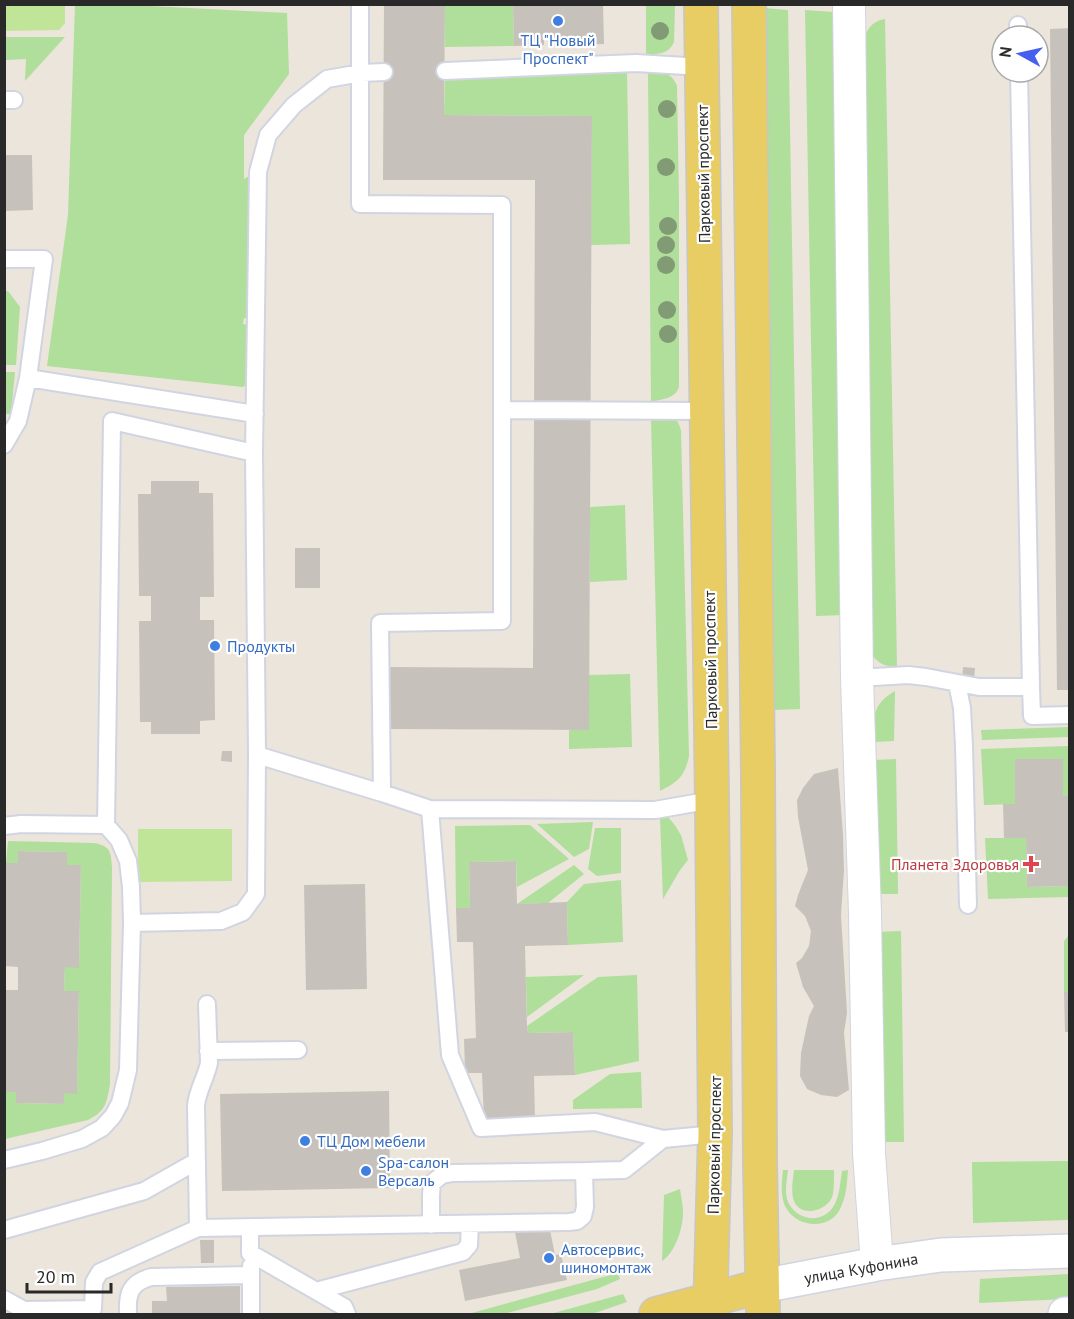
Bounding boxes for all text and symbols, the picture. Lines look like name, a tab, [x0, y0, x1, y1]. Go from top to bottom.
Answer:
marker: ТЦ "Новый Проспект"	[551, 14, 565, 28]
north arrow	[990, 24, 1050, 84]
place label: ТЦ "Новый Проспект"	[520, 30, 596, 68]
text: N	[995, 45, 1016, 59]
street label: Парковый проспект	[692, 104, 714, 243]
street label: Парковый проспект	[699, 590, 721, 729]
place label: Продукты	[227, 636, 295, 656]
marker: Продукты	[208, 639, 222, 653]
place label: Планета Здоровья	[891, 854, 1019, 874]
marker: Планета Здоровья	[1024, 857, 1038, 871]
street label: Парковый проспект	[703, 1075, 725, 1214]
place label: ТЦ Дом мебели	[317, 1131, 426, 1151]
marker: ТЦ Дом мебели	[298, 1134, 312, 1148]
place label: Spa-салон Версаль	[378, 1152, 449, 1190]
marker: Spa-салон Версаль	[359, 1164, 373, 1178]
place label: Автосервис, шиномонтаж	[561, 1239, 652, 1277]
street label: улица Куфонина	[802, 1248, 920, 1288]
marker: Автосервис, шиномонтаж	[542, 1251, 556, 1265]
scale bar	[27, 1256, 111, 1294]
text: 20 m	[36, 1265, 75, 1288]

